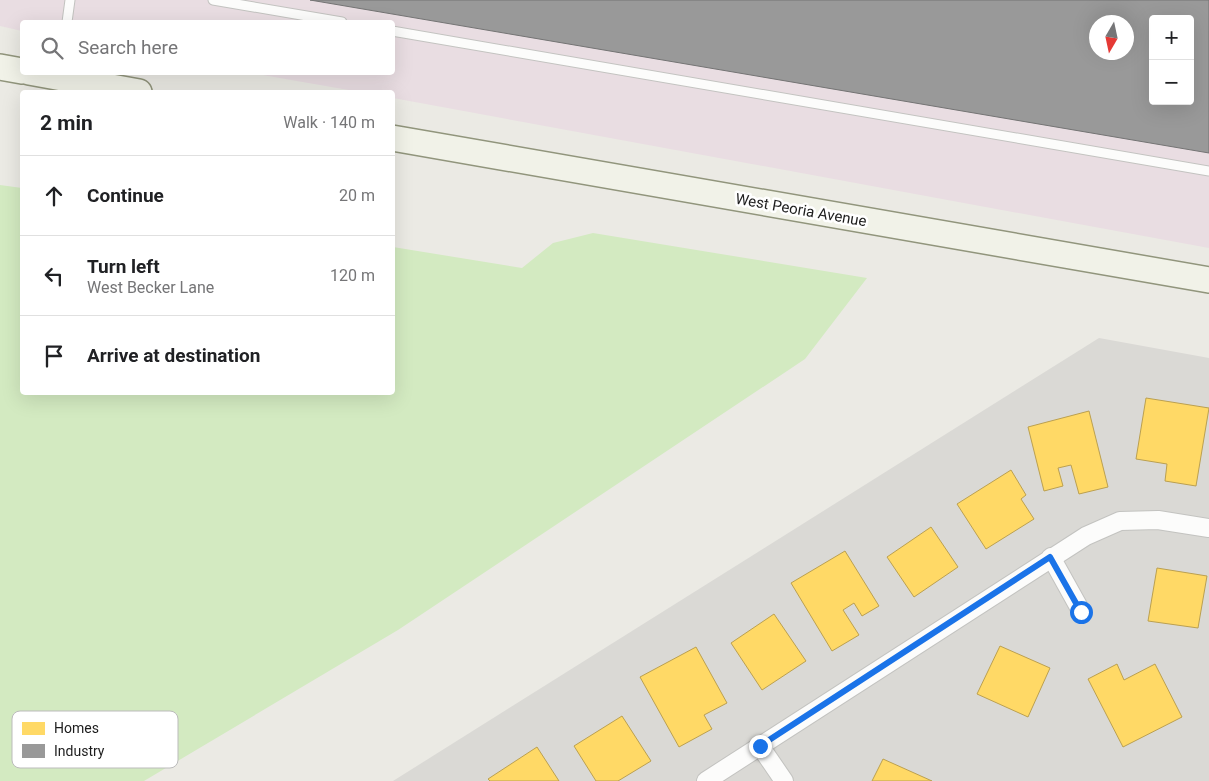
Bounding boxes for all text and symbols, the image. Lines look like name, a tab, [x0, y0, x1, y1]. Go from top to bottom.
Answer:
north arrow	[1089, 15, 1134, 60]
map controls	[1149, 15, 1194, 105]
button: +	[1149, 15, 1194, 60]
search box	[20, 20, 395, 75]
icon: search	[38, 34, 66, 62]
text: Search here	[78, 36, 178, 59]
button: −	[1149, 60, 1194, 105]
text: 2 min	[40, 111, 93, 135]
text: Walk · 140 m	[283, 113, 375, 132]
icon: ahead	[40, 182, 68, 210]
text: Continue	[87, 184, 164, 207]
text: 20 m	[339, 186, 375, 205]
street label: West Peoria Avenue	[734, 190, 868, 230]
text: Turn left	[87, 255, 160, 278]
icon: left	[40, 262, 68, 290]
text: 120 m	[330, 266, 375, 285]
text: West Becker Lane	[87, 278, 214, 297]
icon: arrive	[40, 342, 68, 370]
text: Arrive at destination	[87, 344, 260, 367]
route start	[1070, 601, 1093, 624]
legend	[12, 711, 178, 768]
text: Homes	[54, 720, 99, 736]
route end	[749, 735, 772, 758]
text: Industry	[54, 743, 105, 759]

